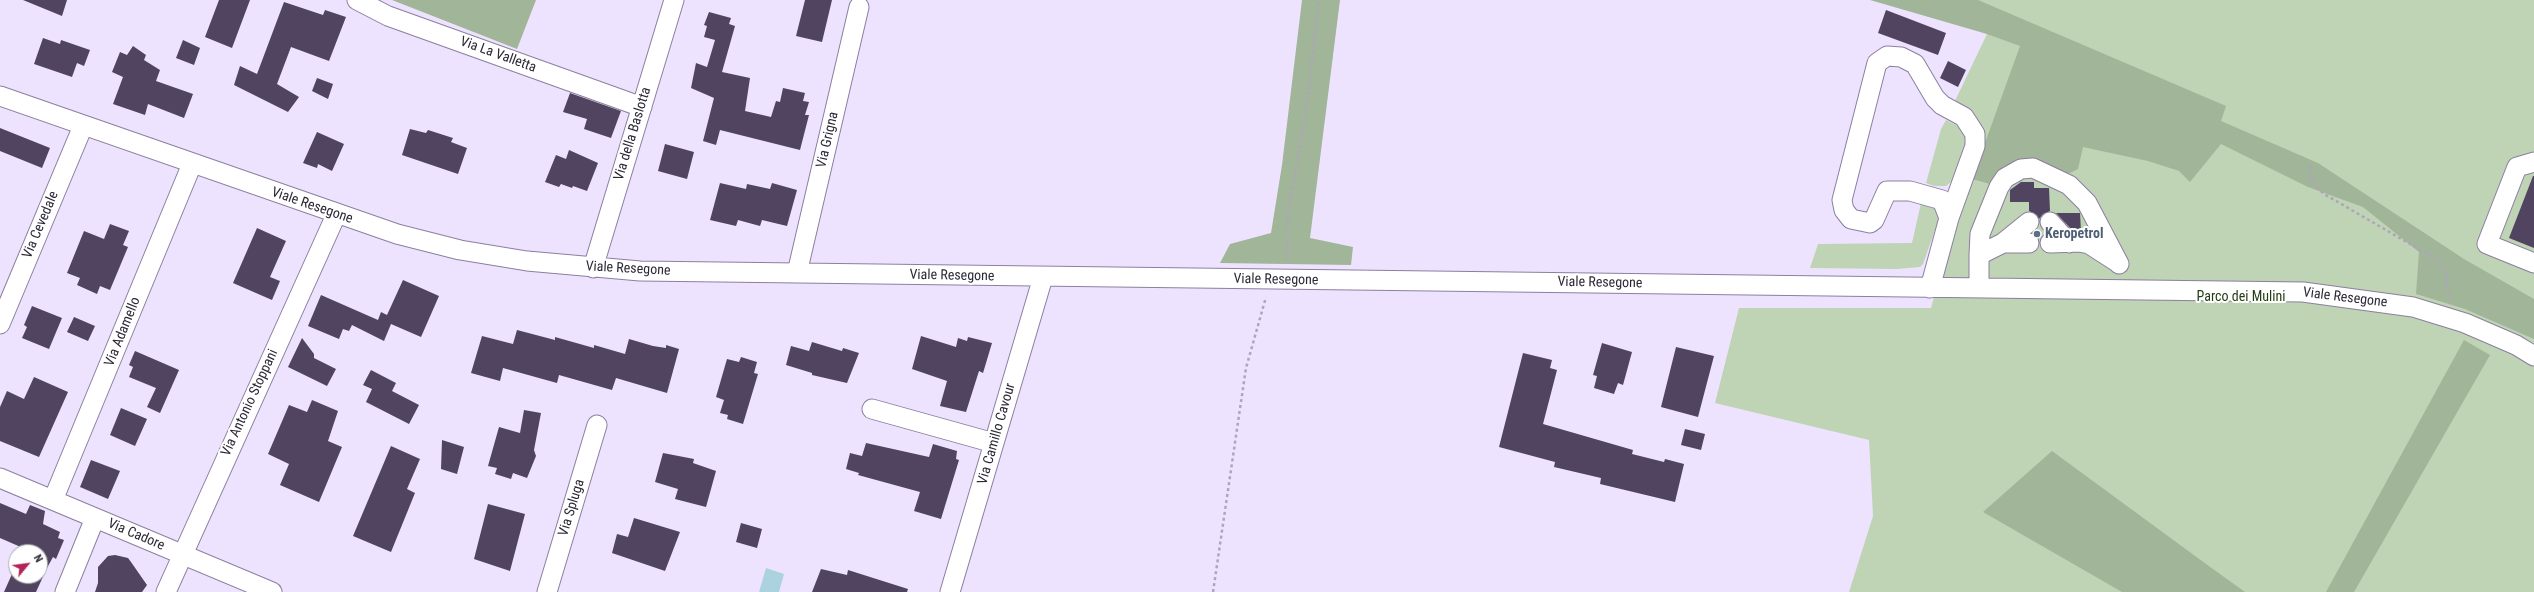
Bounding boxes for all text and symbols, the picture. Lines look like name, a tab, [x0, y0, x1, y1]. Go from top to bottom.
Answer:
street label: Via La Valletta	[458, 33, 538, 77]
street label: Via della Baslotta	[611, 85, 655, 183]
street label: Via Grigna	[813, 110, 843, 170]
street label: Viale Resegone	[269, 184, 355, 228]
street label: Via Cevedale	[19, 189, 63, 261]
place label: Keropetrol	[2045, 226, 2103, 242]
marker: Keropetrol	[2032, 229, 2042, 239]
street label: Viale Resegone	[585, 258, 671, 280]
street label: Viale Resegone	[909, 267, 995, 285]
street label: Viale Resegone	[1233, 271, 1319, 289]
street label: Viale Resegone	[1557, 274, 1643, 292]
street label: Viale Resegone	[2302, 284, 2388, 312]
park label: Parco dei Mulini	[2197, 289, 2285, 305]
street label: Via Adamello	[101, 295, 145, 369]
street label: Via Antonio Stoppani	[218, 347, 282, 459]
street label: Via Camillo Cavour	[975, 381, 1019, 487]
street label: Via Spluga	[555, 477, 589, 539]
street label: Via Cadore	[105, 515, 167, 555]
north arrow	[8, 544, 48, 584]
text: N	[31, 552, 45, 565]

